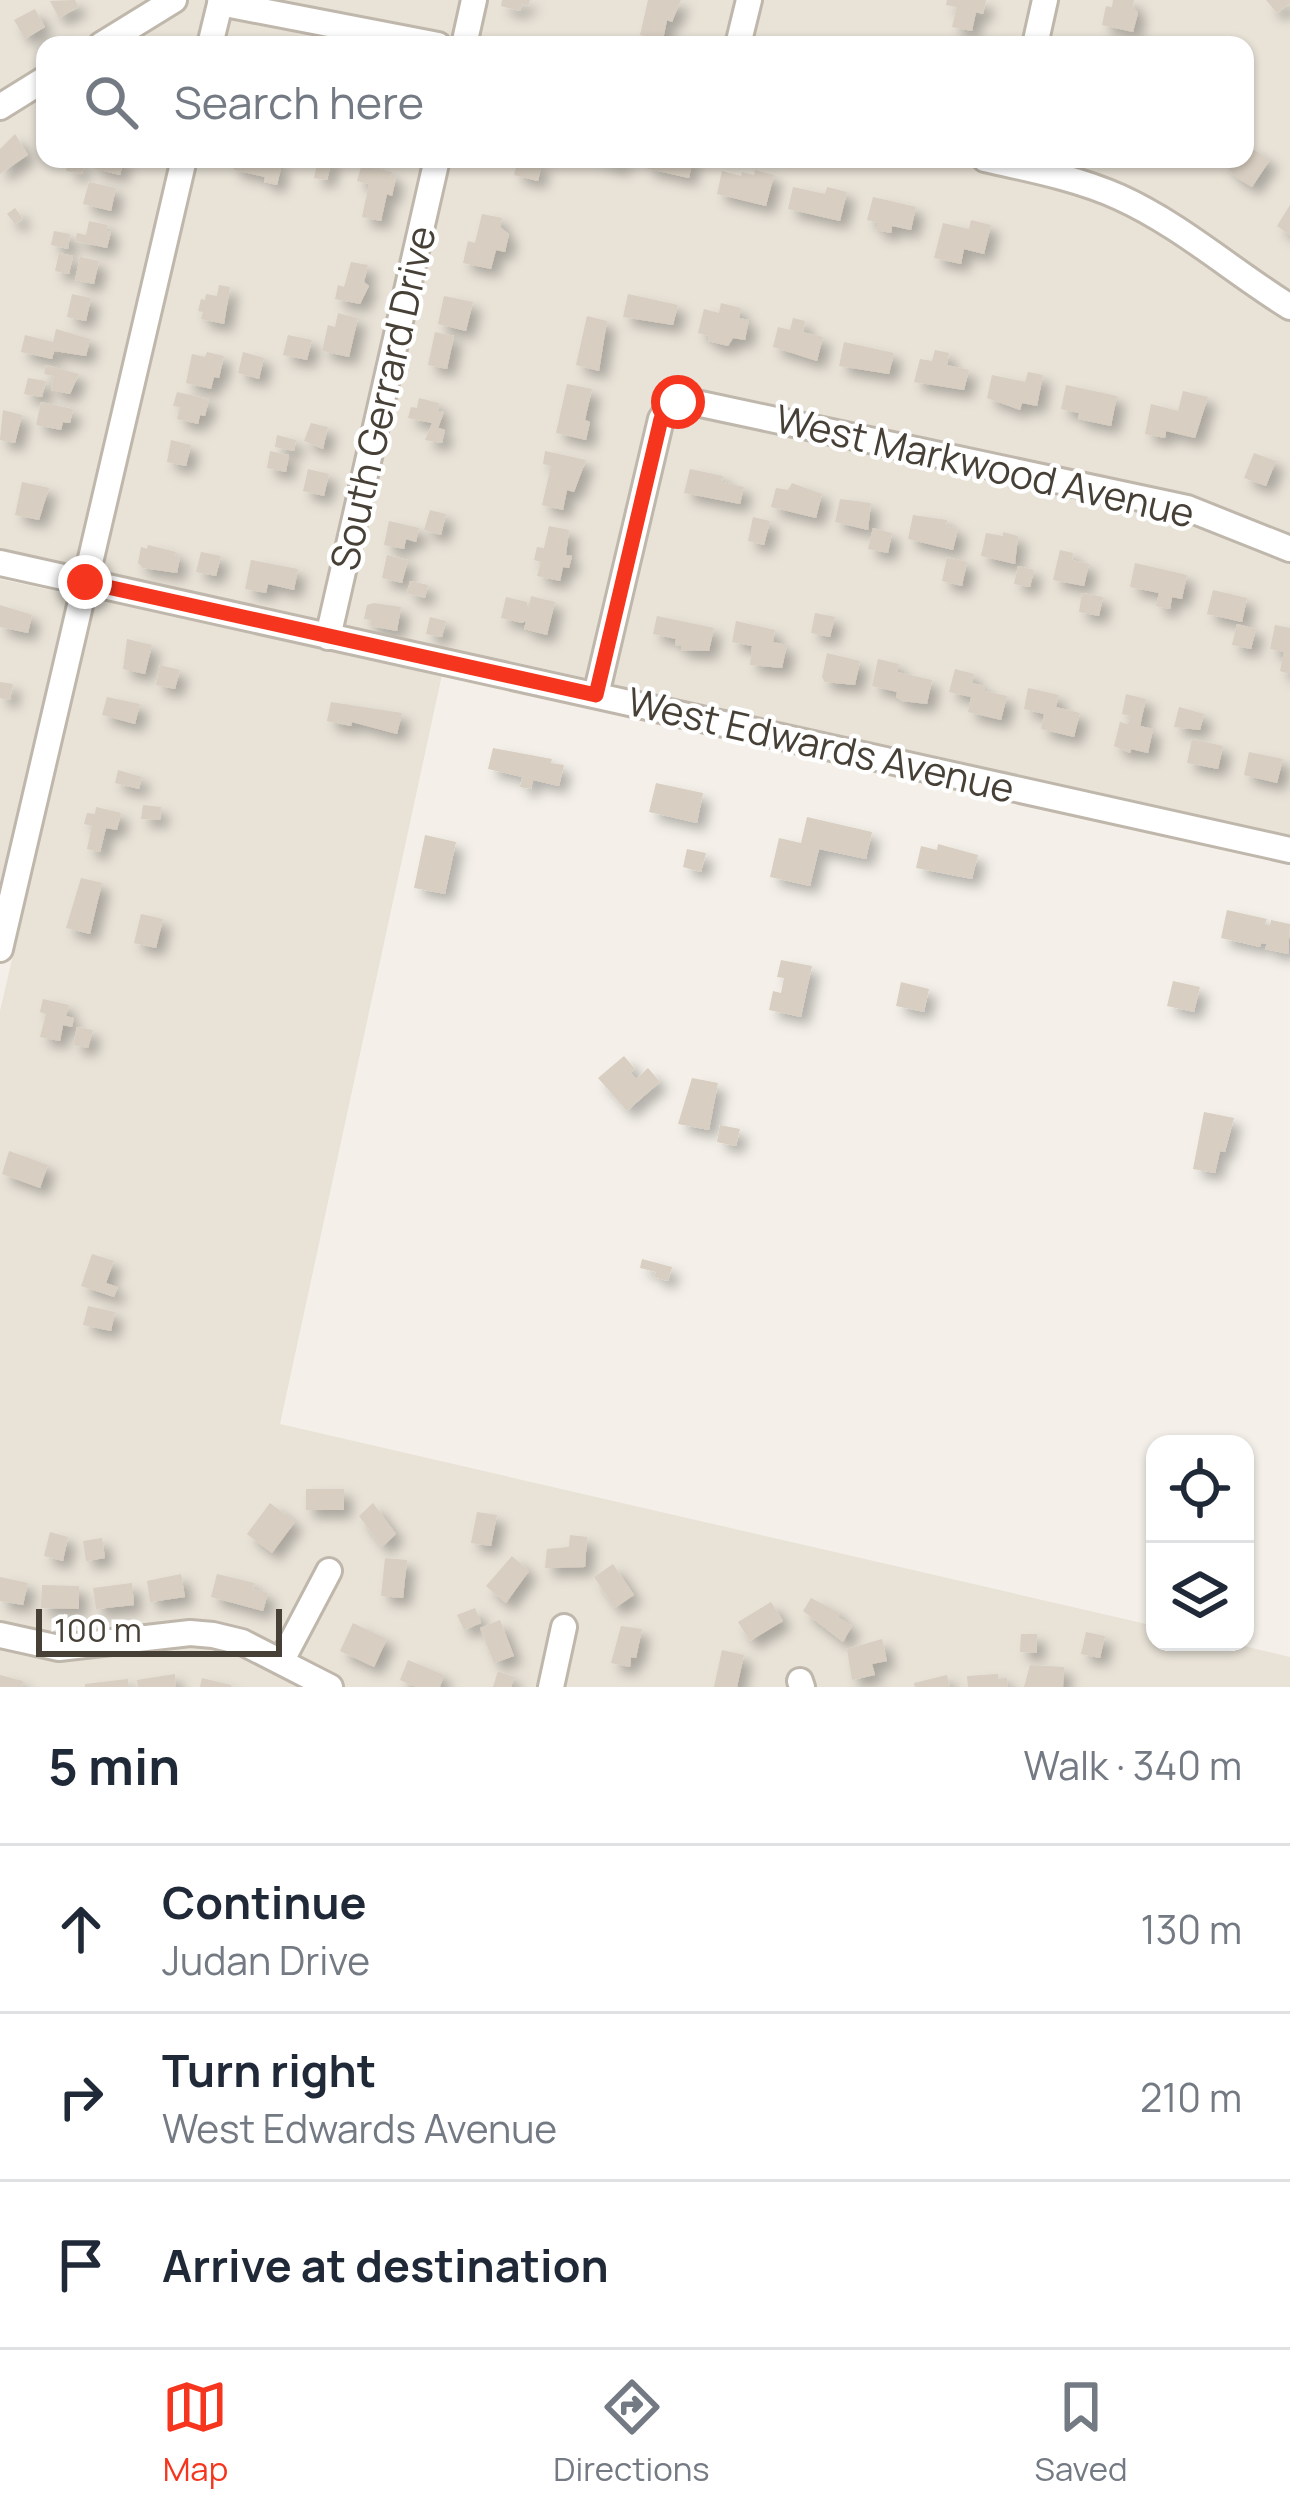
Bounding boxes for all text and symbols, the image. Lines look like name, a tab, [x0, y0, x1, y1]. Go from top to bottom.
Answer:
search box	[36, 36, 1254, 168]
icon: search	[78, 69, 144, 135]
text: Search here	[174, 71, 424, 133]
street label: South Gerrard Drive	[316, 220, 448, 575]
route start	[651, 375, 705, 429]
street label: West Markwood Avenue	[770, 391, 1200, 540]
route end	[58, 555, 112, 609]
street label: West Edwards Avenue	[623, 673, 1020, 815]
map controls	[1146, 1435, 1254, 1651]
button: locate	[1146, 1435, 1254, 1543]
button: layers	[1146, 1543, 1254, 1651]
scale bar	[36, 1603, 282, 1656]
text: 100 m	[54, 1607, 142, 1652]
text: 5 min	[48, 1731, 180, 1800]
text: Walk · 340 m	[1024, 1738, 1242, 1792]
text: Continue	[162, 1871, 367, 1933]
icon: ahead	[48, 1896, 114, 1962]
text: 130 m	[1141, 1902, 1242, 1956]
text: Judan Drive	[162, 1933, 370, 1987]
text: Turn right	[162, 2039, 376, 2101]
icon: right	[48, 2064, 114, 2130]
text: 210 m	[1140, 2070, 1242, 2124]
text: West Edwards Avenue	[162, 2101, 557, 2155]
icon: arrive	[48, 2232, 114, 2298]
text: Arrive at destination	[162, 2234, 609, 2296]
tab: Map	[162, 2374, 228, 2491]
tab: Directions	[553, 2374, 710, 2491]
tab: Saved	[1035, 2374, 1128, 2491]

